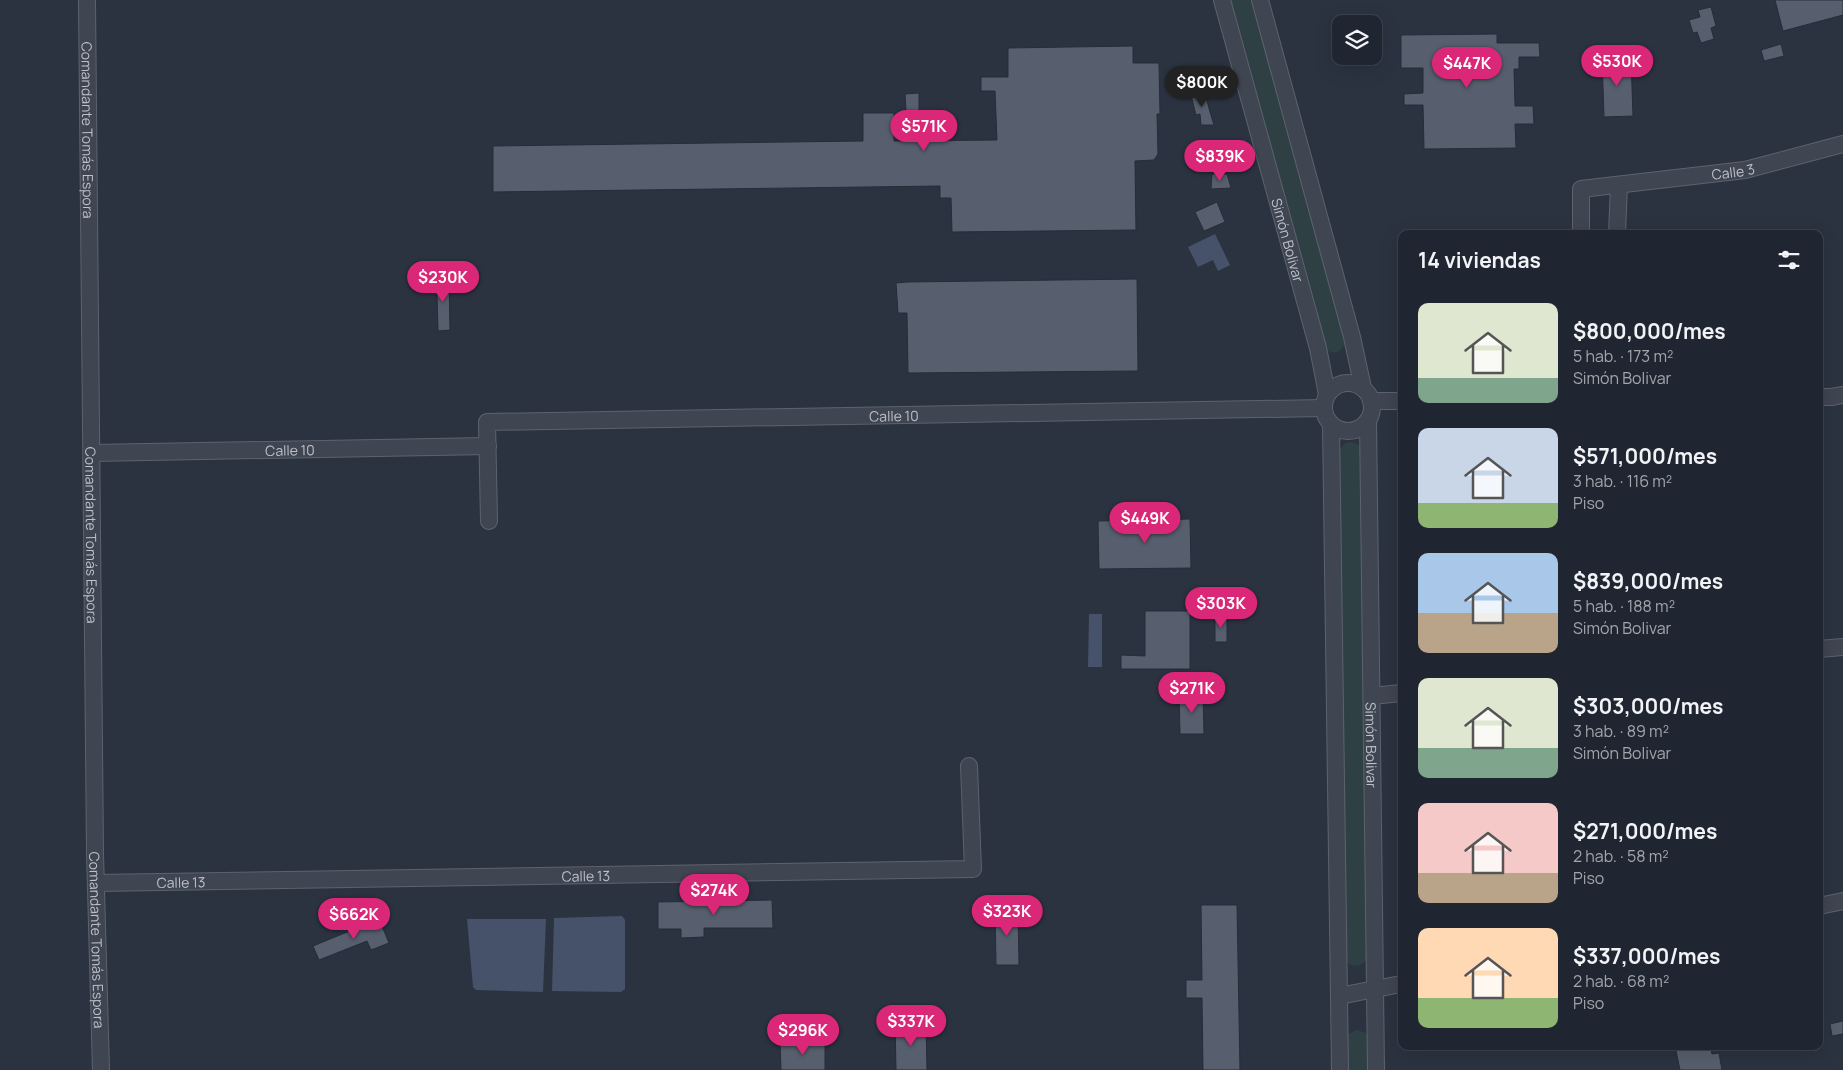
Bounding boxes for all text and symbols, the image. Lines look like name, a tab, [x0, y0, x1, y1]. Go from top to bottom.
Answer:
map controls	[1332, 15, 1382, 65]
button: layers	[1332, 15, 1382, 65]
street label: Comandante Tomás Espora	[78, 42, 99, 218]
pin: $530K	[1582, 44, 1652, 87]
pin: $447K	[1432, 46, 1502, 89]
text: $530K	[1592, 50, 1642, 72]
text: $447K	[1443, 52, 1491, 74]
pin: $800K	[1167, 66, 1237, 108]
text: $800K	[1176, 71, 1228, 93]
pin: $571K	[889, 110, 959, 152]
text: $571K	[901, 115, 947, 137]
pin: $839K	[1185, 140, 1255, 182]
text: $839K	[1195, 145, 1245, 167]
street label: Calle 3	[1710, 158, 1757, 183]
street label: Simón Bolivar	[1268, 196, 1309, 284]
text: 14 viviendas	[1418, 246, 1541, 274]
icon: filters	[1775, 246, 1803, 274]
pin: $230K	[408, 260, 478, 303]
text: $230K	[418, 266, 468, 288]
text: $800,000/mes	[1573, 317, 1726, 345]
icon: home	[1458, 323, 1518, 383]
text: 5 hab. · 173 m²	[1573, 345, 1673, 367]
text: Simón Bolivar	[1573, 367, 1671, 389]
street label: Calle 10	[869, 405, 919, 425]
street label: Calle 10	[265, 440, 315, 459]
text: $571,000/mes	[1573, 442, 1717, 470]
street label: Comandante Tomás Espora	[82, 446, 102, 623]
icon: home	[1458, 448, 1518, 508]
text: 3 hab. · 116 m²	[1573, 470, 1672, 492]
text: Piso	[1573, 492, 1604, 514]
pin: $449K	[1110, 502, 1180, 544]
text: $449K	[1120, 507, 1170, 529]
text: $839,000/mes	[1573, 567, 1723, 595]
icon: home	[1458, 573, 1518, 633]
pin: $303K	[1186, 586, 1256, 629]
text: $303K	[1196, 592, 1246, 614]
text: 5 hab. · 188 m²	[1573, 595, 1675, 617]
text: Simón Bolivar	[1573, 617, 1671, 639]
pin: $271K	[1157, 672, 1227, 714]
text: $271K	[1169, 677, 1215, 699]
text: $303,000/mes	[1573, 692, 1723, 720]
icon: home	[1458, 698, 1518, 758]
street label: Simón Bolivar	[1362, 702, 1382, 788]
text: 3 hab. · 89 m²	[1573, 720, 1669, 742]
text: Simón Bolivar	[1573, 742, 1671, 764]
text: $271,000/mes	[1573, 817, 1717, 845]
icon: home	[1458, 823, 1518, 883]
text: 2 hab. · 58 m²	[1573, 845, 1669, 867]
street label: Comandante Tomás Espora	[85, 851, 109, 1029]
street label: Calle 13	[561, 865, 610, 885]
text: Piso	[1573, 867, 1604, 889]
street label: Calle 13	[157, 872, 205, 892]
pin: $274K	[679, 874, 749, 916]
text: $274K	[690, 879, 738, 901]
pin: $323K	[972, 894, 1042, 937]
pin: $662K	[319, 898, 389, 940]
text: $323K	[983, 900, 1031, 922]
text: $662K	[329, 903, 379, 925]
text: $337,000/mes	[1573, 942, 1720, 970]
icon: home	[1458, 948, 1518, 1008]
text: 2 hab. · 68 m²	[1573, 970, 1669, 992]
text: Piso	[1573, 992, 1604, 1014]
pin: $337K	[876, 1004, 946, 1047]
text: $337K	[887, 1010, 935, 1032]
pin: $296K	[768, 1014, 838, 1056]
text: $296K	[778, 1019, 828, 1041]

